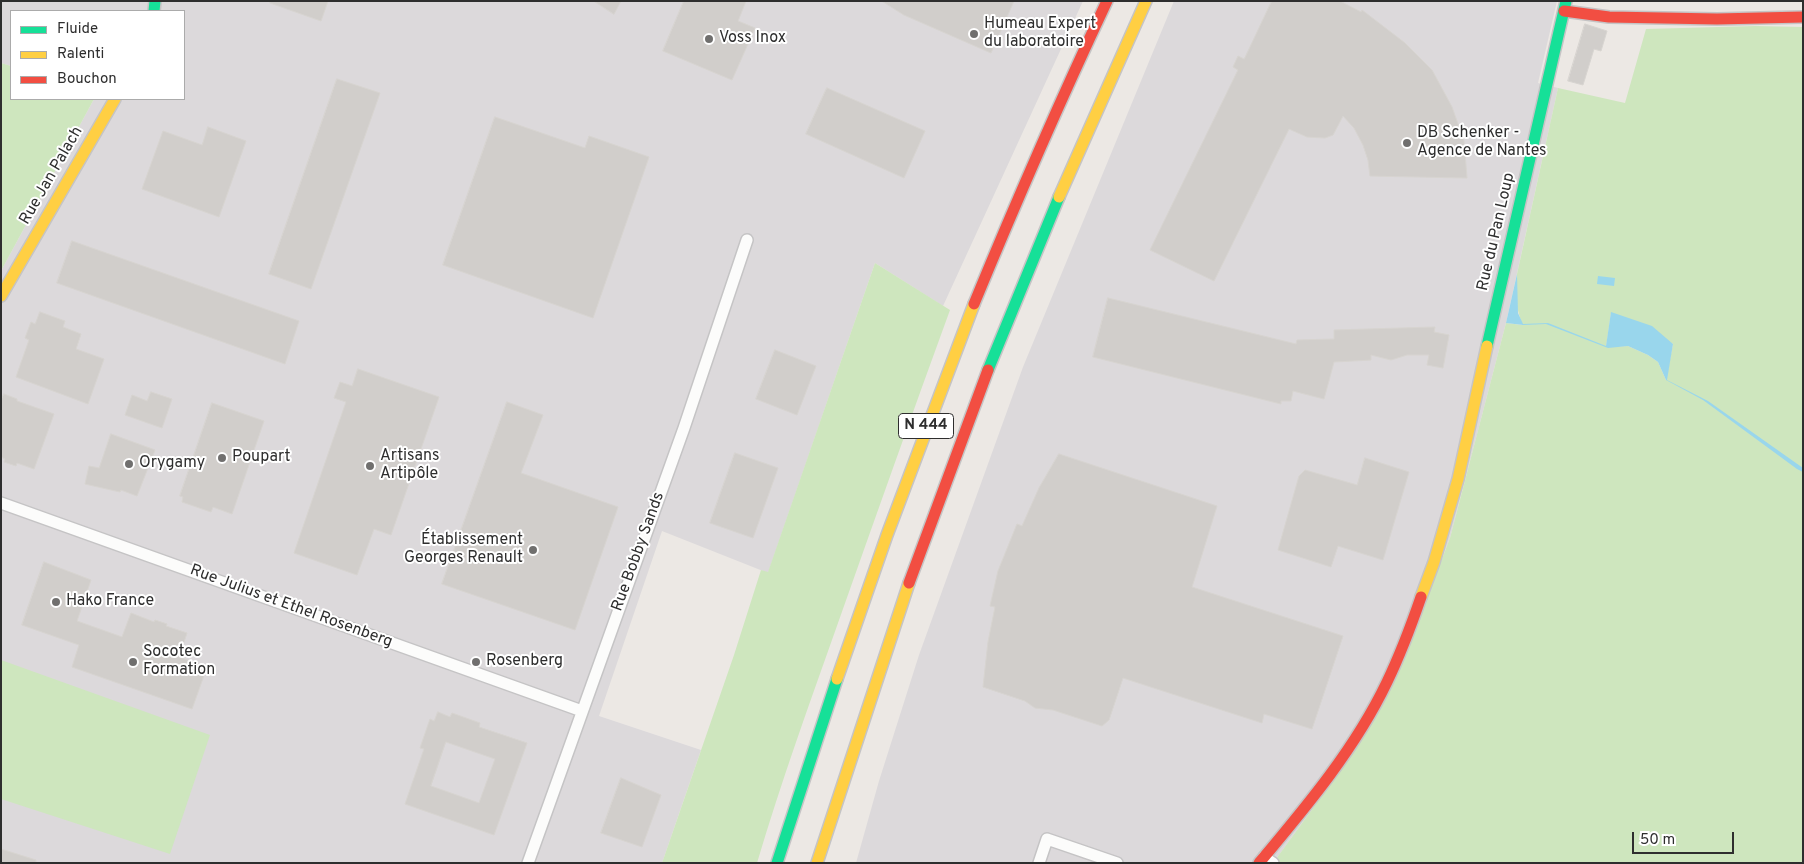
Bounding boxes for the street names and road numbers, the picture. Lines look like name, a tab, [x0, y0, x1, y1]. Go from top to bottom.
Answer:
street label: Rue Jan Palach	[16, 124, 88, 228]
street label: Rue du Pan Loup	[1474, 171, 1520, 293]
road number: N 444	[898, 414, 954, 438]
street label: Rue Bobby Sands	[609, 490, 669, 614]
street label: Rue Julius et Ethel Rosenberg	[187, 561, 395, 653]

